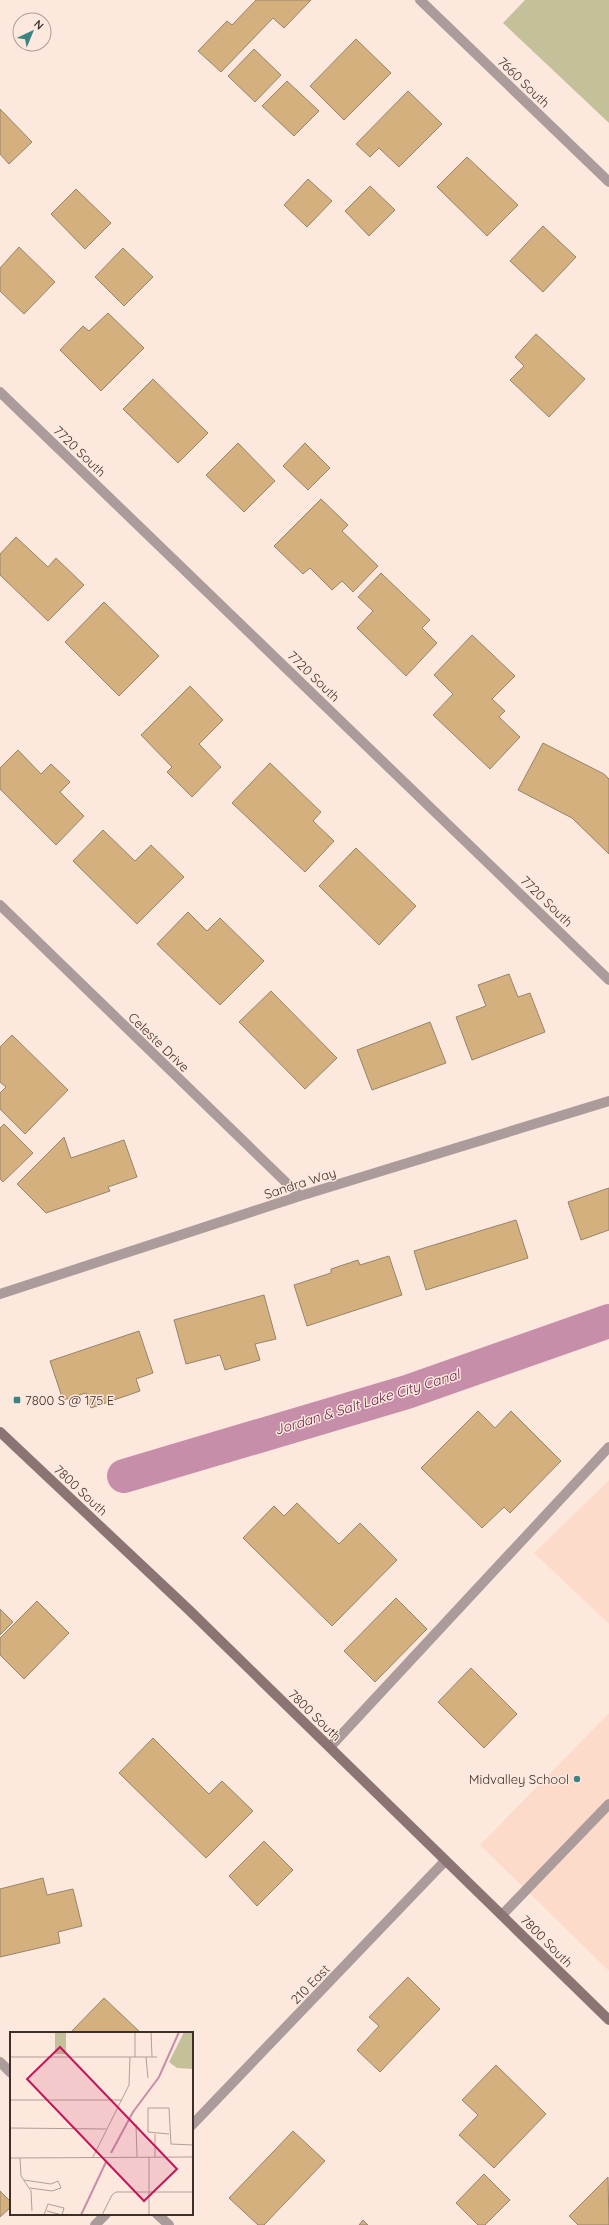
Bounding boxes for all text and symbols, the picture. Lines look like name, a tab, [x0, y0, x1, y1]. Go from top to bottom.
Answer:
north arrow	[12, 12, 52, 52]
text: N	[31, 17, 47, 33]
street label: 7660 South	[495, 53, 553, 111]
street label: 7720 South	[51, 422, 109, 480]
street label: 7720 South	[285, 647, 343, 705]
street label: 7720 South	[518, 872, 576, 930]
street label: Celeste Drive	[125, 1009, 193, 1075]
street label: Sandra Way	[262, 1164, 338, 1202]
water label: Jordan & Salt Lake City Canal	[272, 1365, 464, 1439]
place label: 7800 S @ 175 E	[25, 1392, 114, 1408]
marker: 7800 S @ 175 E	[12, 1395, 22, 1405]
street label: 7800 South	[51, 1461, 111, 1519]
street label: 7800 South	[285, 1686, 345, 1744]
place label: Midvalley School	[469, 1771, 569, 1787]
marker: Midvalley School	[572, 1774, 582, 1784]
street label: 7800 South	[518, 1912, 576, 1970]
street label: 210 East	[287, 1961, 333, 2007]
inset map	[10, 2032, 193, 2215]

